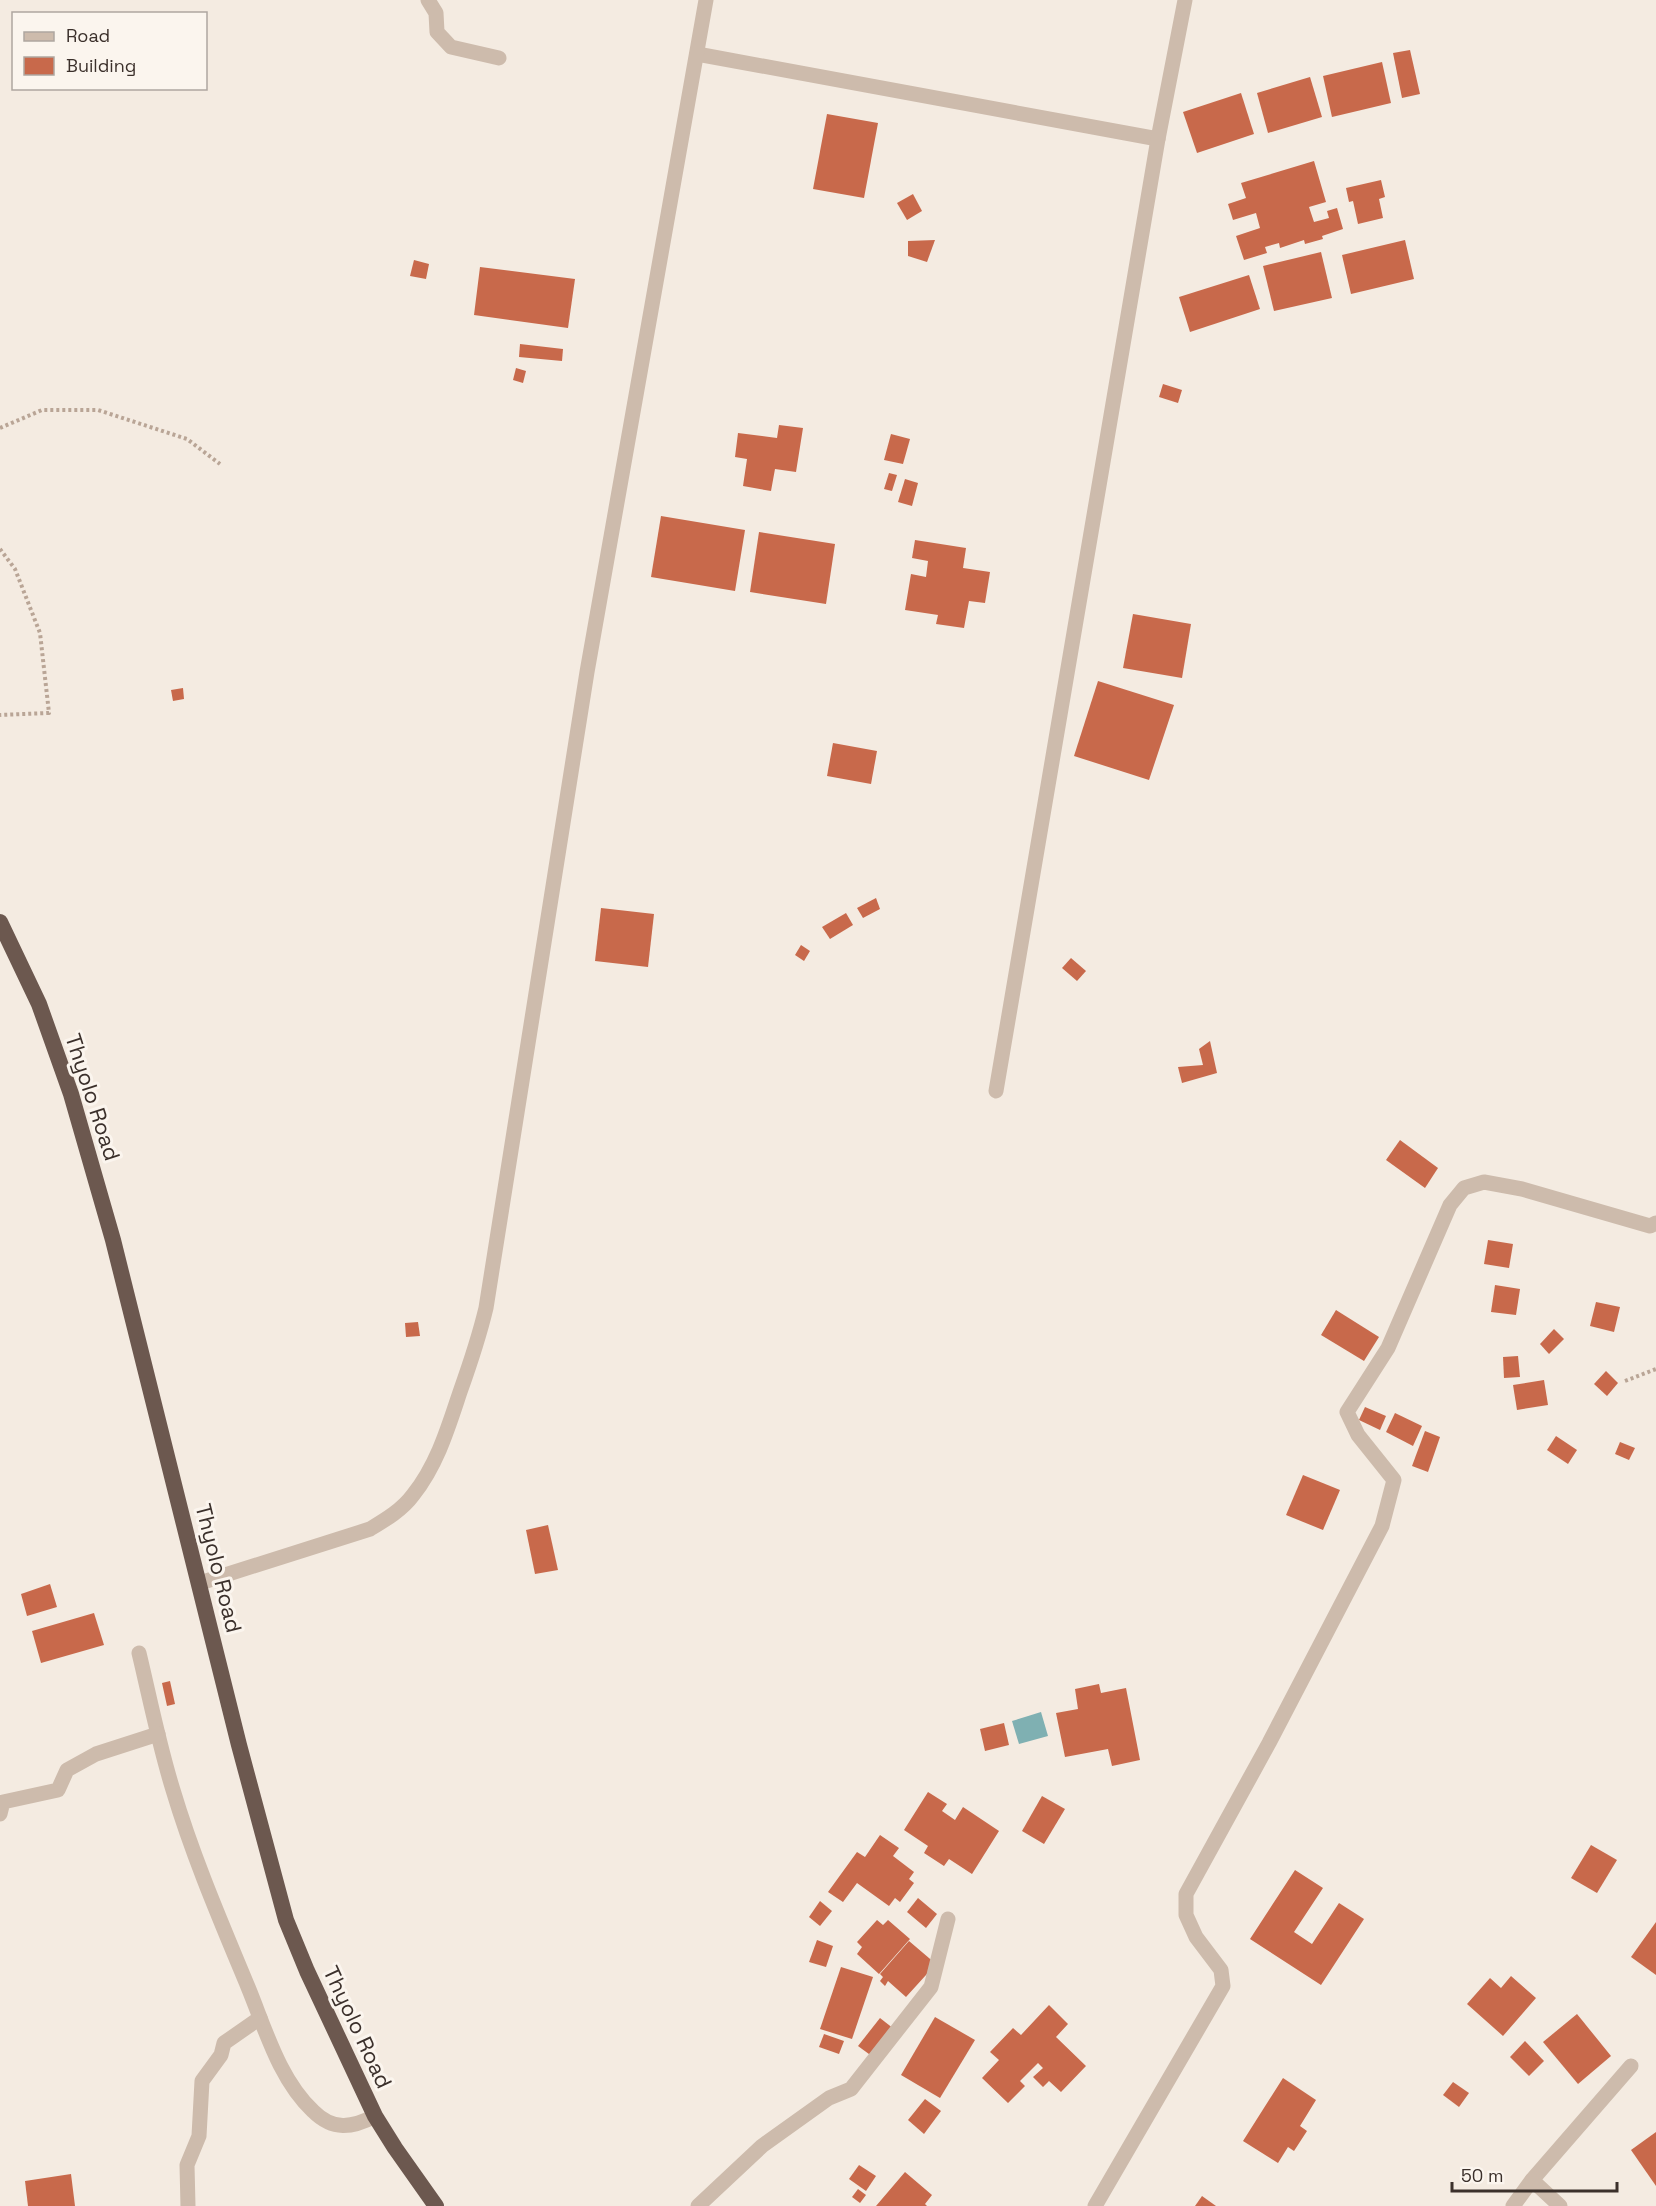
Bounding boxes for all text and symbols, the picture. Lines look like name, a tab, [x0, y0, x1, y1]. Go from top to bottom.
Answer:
legend	[12, 12, 207, 90]
text: Road	[66, 24, 110, 47]
text: Building	[66, 54, 136, 77]
street label: Thyolo Road	[59, 1030, 127, 1164]
street label: Thyolo Road	[189, 1501, 249, 1635]
street label: Thyolo Road	[317, 1961, 399, 2093]
scale bar	[1452, 2155, 1617, 2193]
text: 50 m	[1461, 2164, 1503, 2187]

